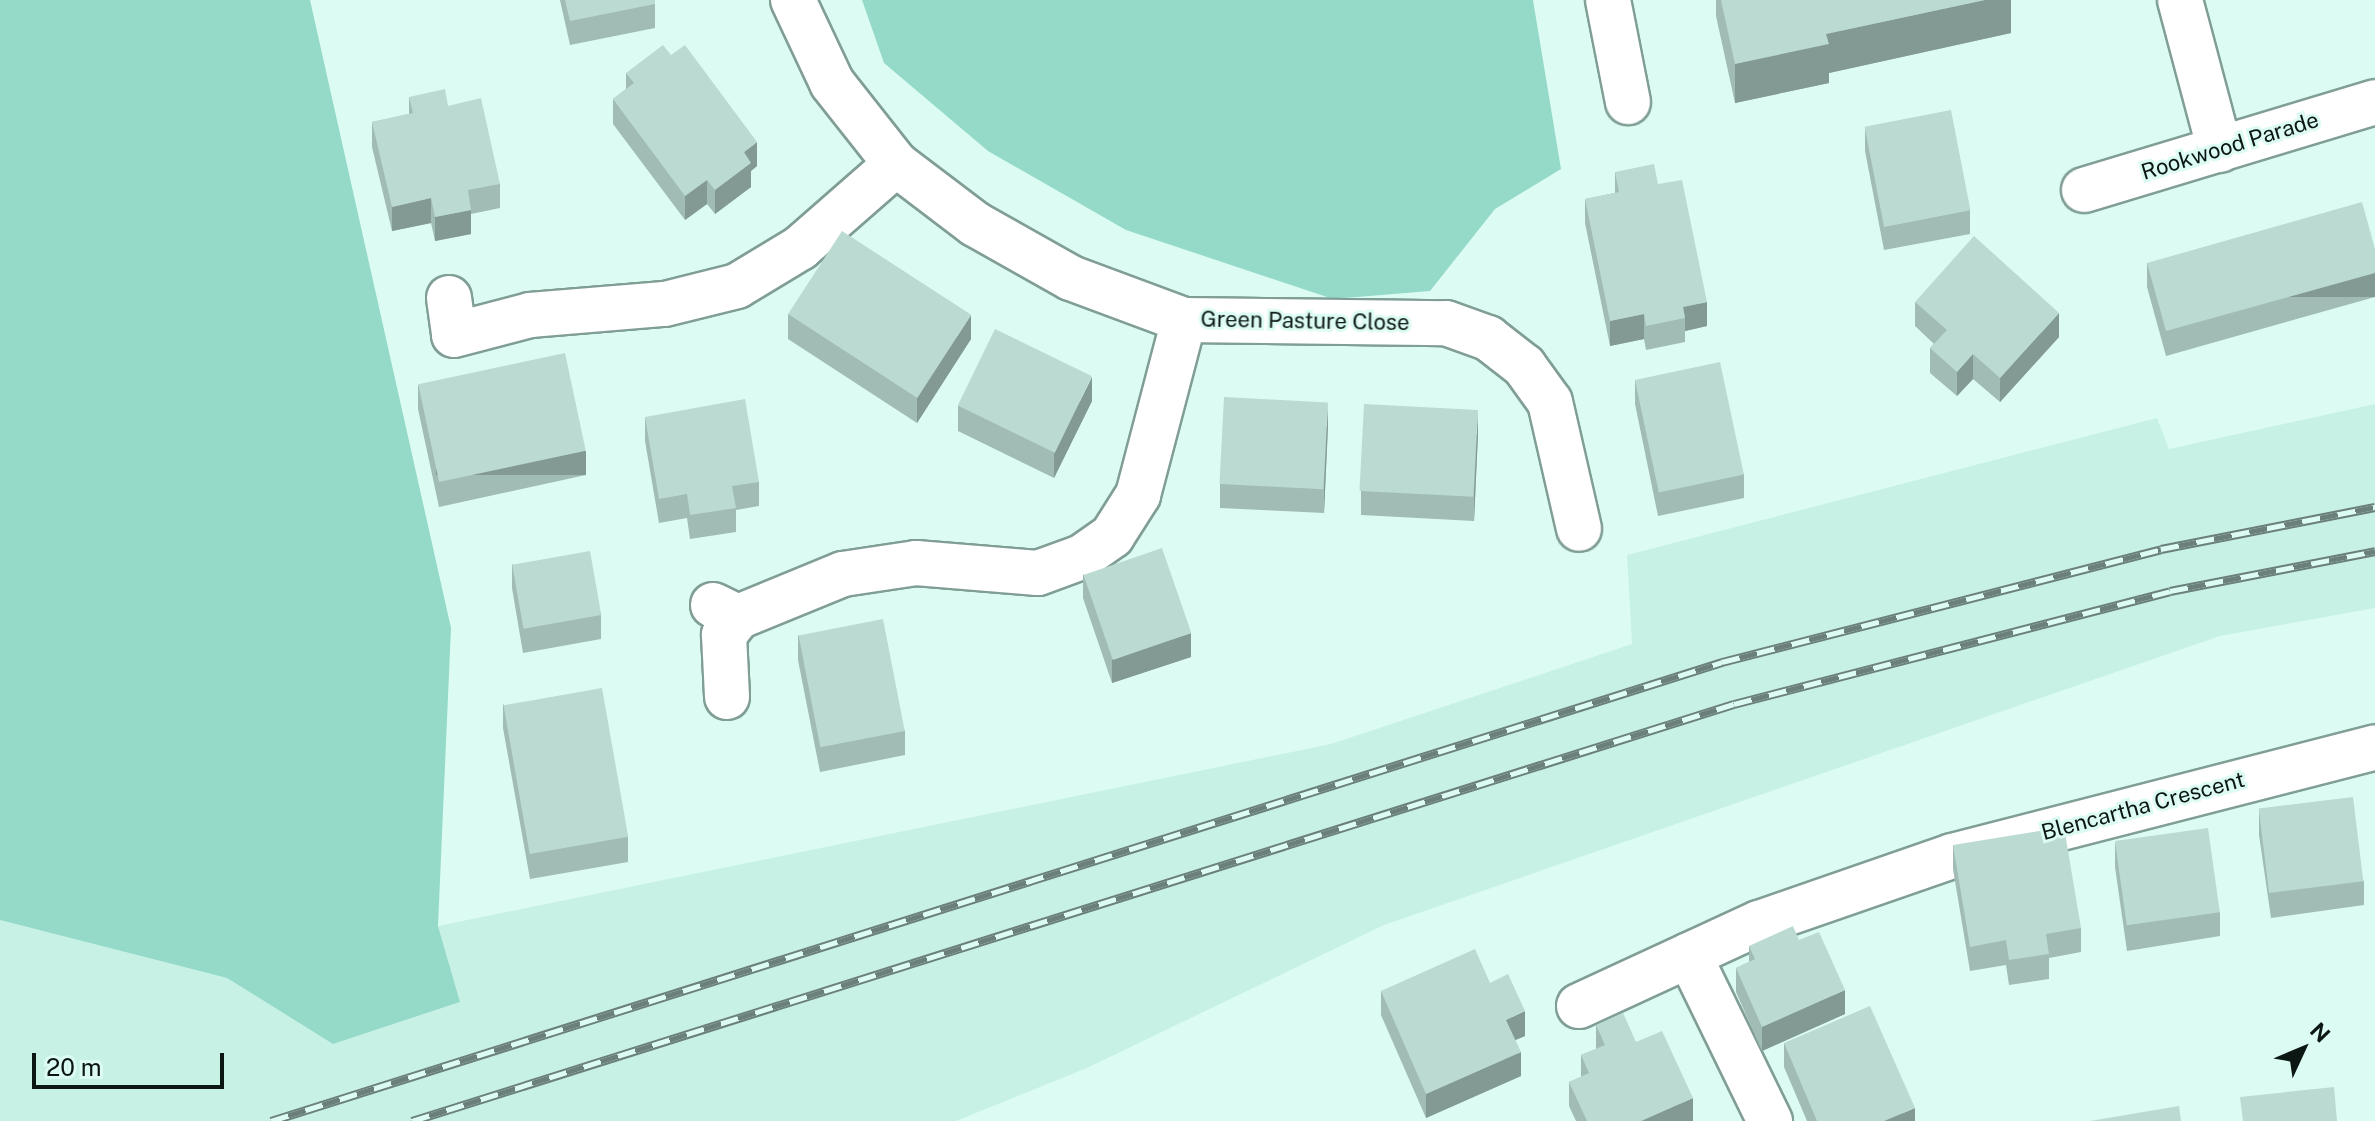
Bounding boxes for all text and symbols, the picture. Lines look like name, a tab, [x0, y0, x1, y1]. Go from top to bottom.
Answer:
street label: Rookwood Parade	[2138, 106, 2322, 186]
street label: Green Pasture Close	[1200, 306, 1410, 336]
street label: Blencartha Crescent	[2039, 766, 2247, 846]
north arrow	[2263, 1009, 2343, 1089]
text: N	[2305, 1017, 2336, 1048]
scale bar	[36, 1037, 228, 1087]
text: 20 m	[46, 1053, 102, 1081]

